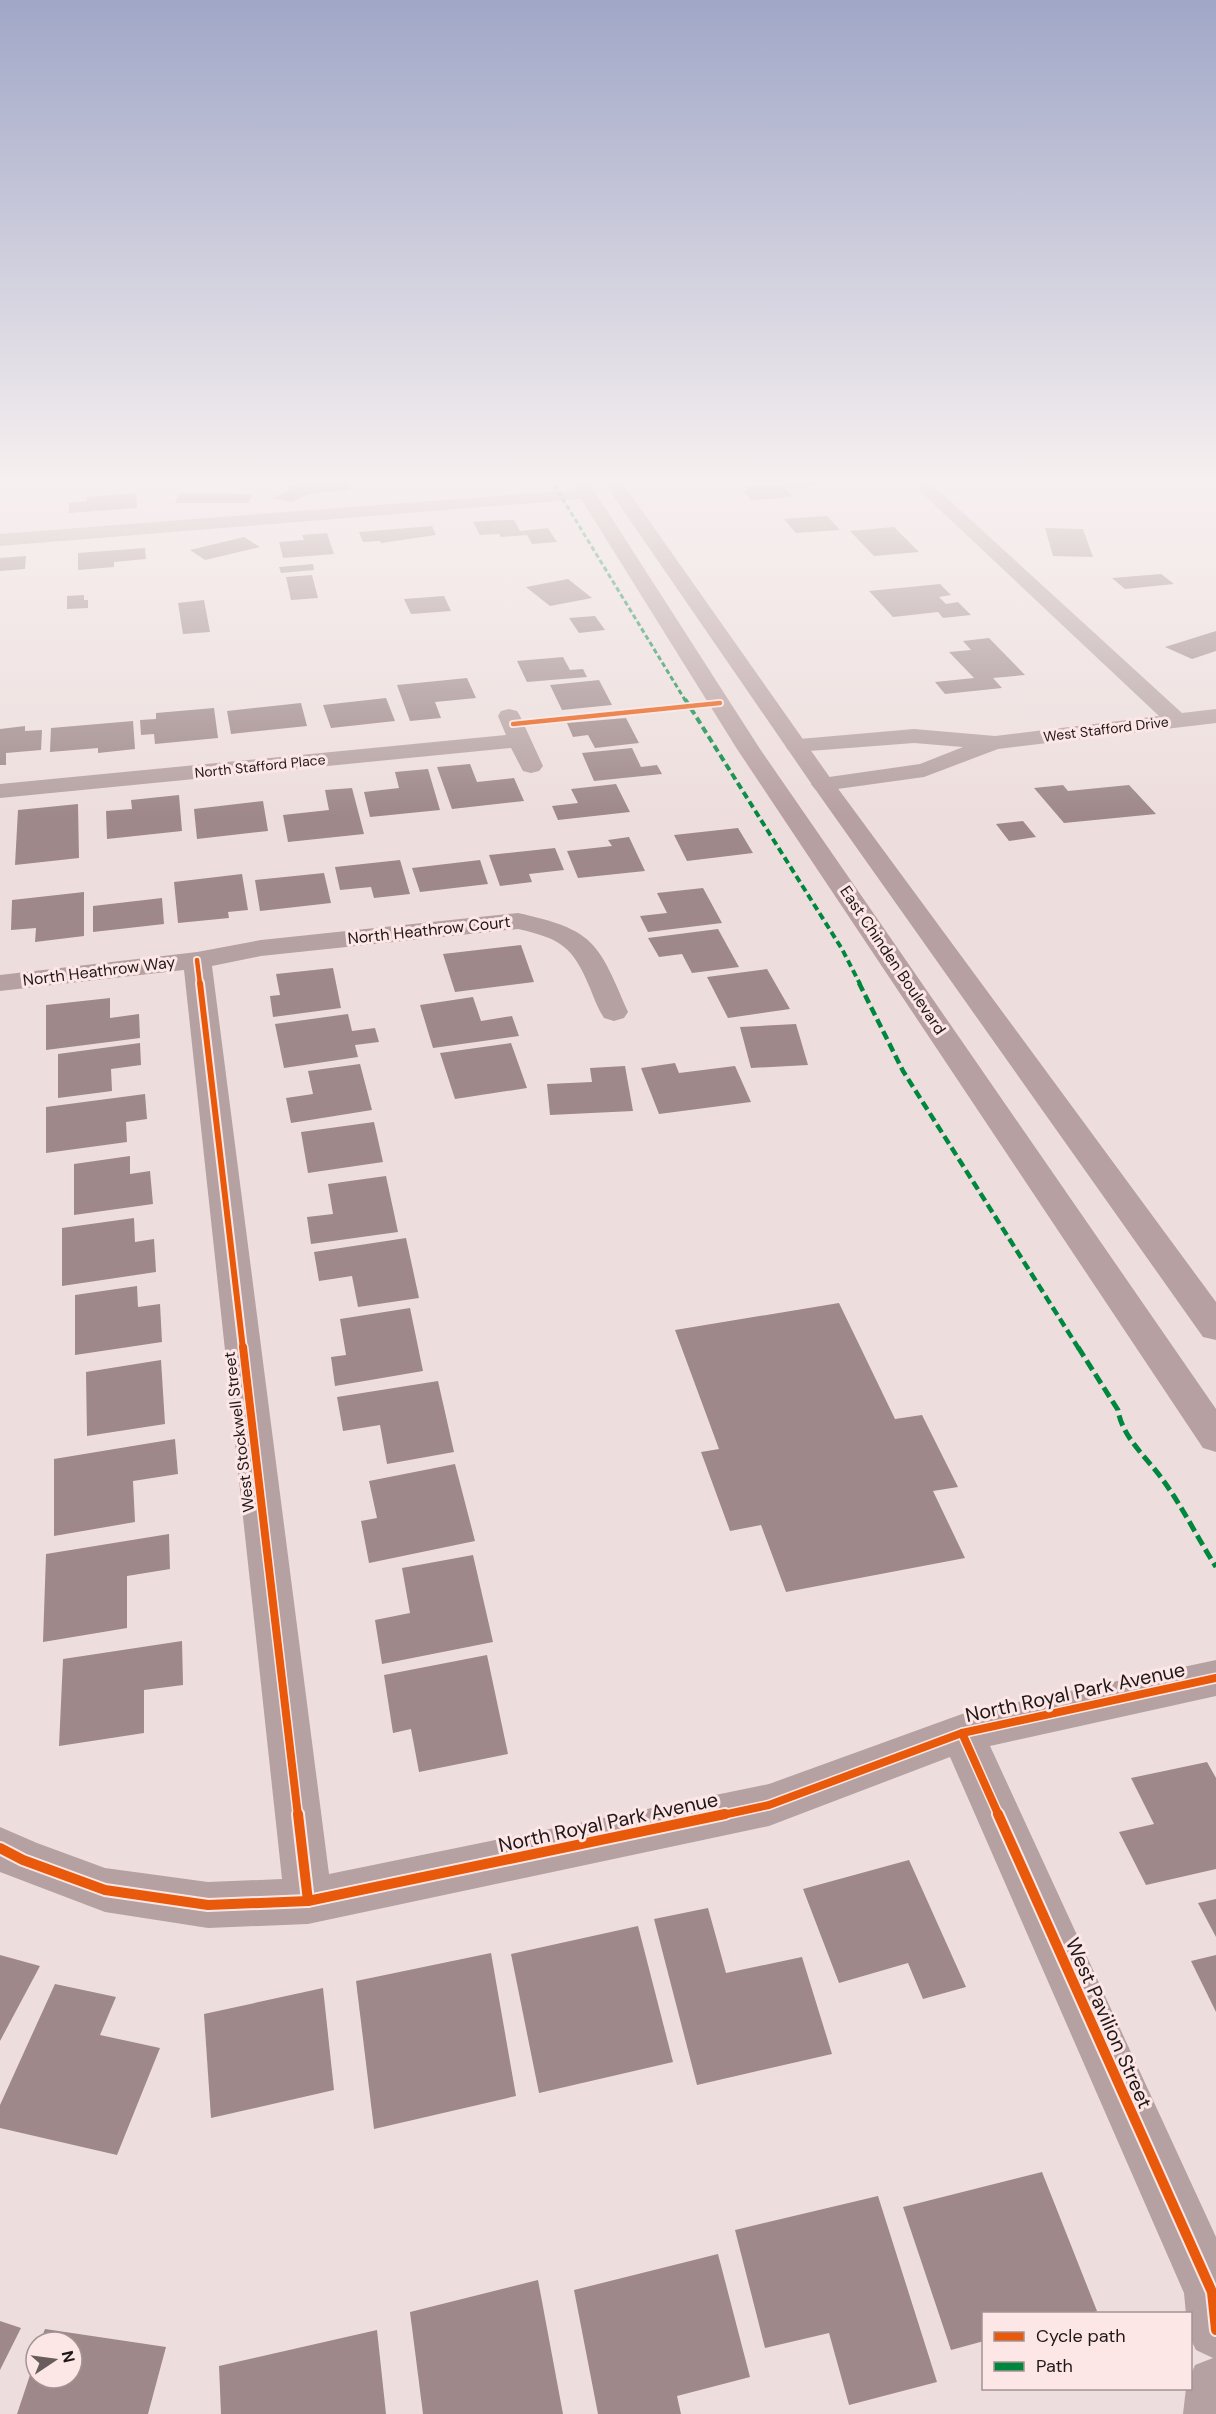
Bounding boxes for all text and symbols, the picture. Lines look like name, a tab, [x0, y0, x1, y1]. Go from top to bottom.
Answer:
street label: West Stafford Drive	[1042, 712, 1170, 746]
street label: North Stafford Place	[194, 750, 326, 782]
street label: East Chinden Boulevard	[835, 881, 951, 1039]
street label: North Heathrow Court	[346, 911, 512, 949]
street label: North Heathrow Way	[22, 951, 177, 991]
street label: West Stockwell Street	[219, 1350, 259, 1514]
street label: North Royal Park Avenue	[963, 1656, 1187, 1728]
street label: North Royal Park Avenue	[496, 1786, 720, 1858]
street label: West Pavilion Street	[1060, 1934, 1158, 2112]
legend	[982, 2312, 1192, 2390]
text: Cycle path	[1036, 2324, 1126, 2348]
north arrow	[24, 2330, 84, 2390]
text: N	[57, 2349, 80, 2365]
text: Path	[1036, 2354, 1073, 2378]

